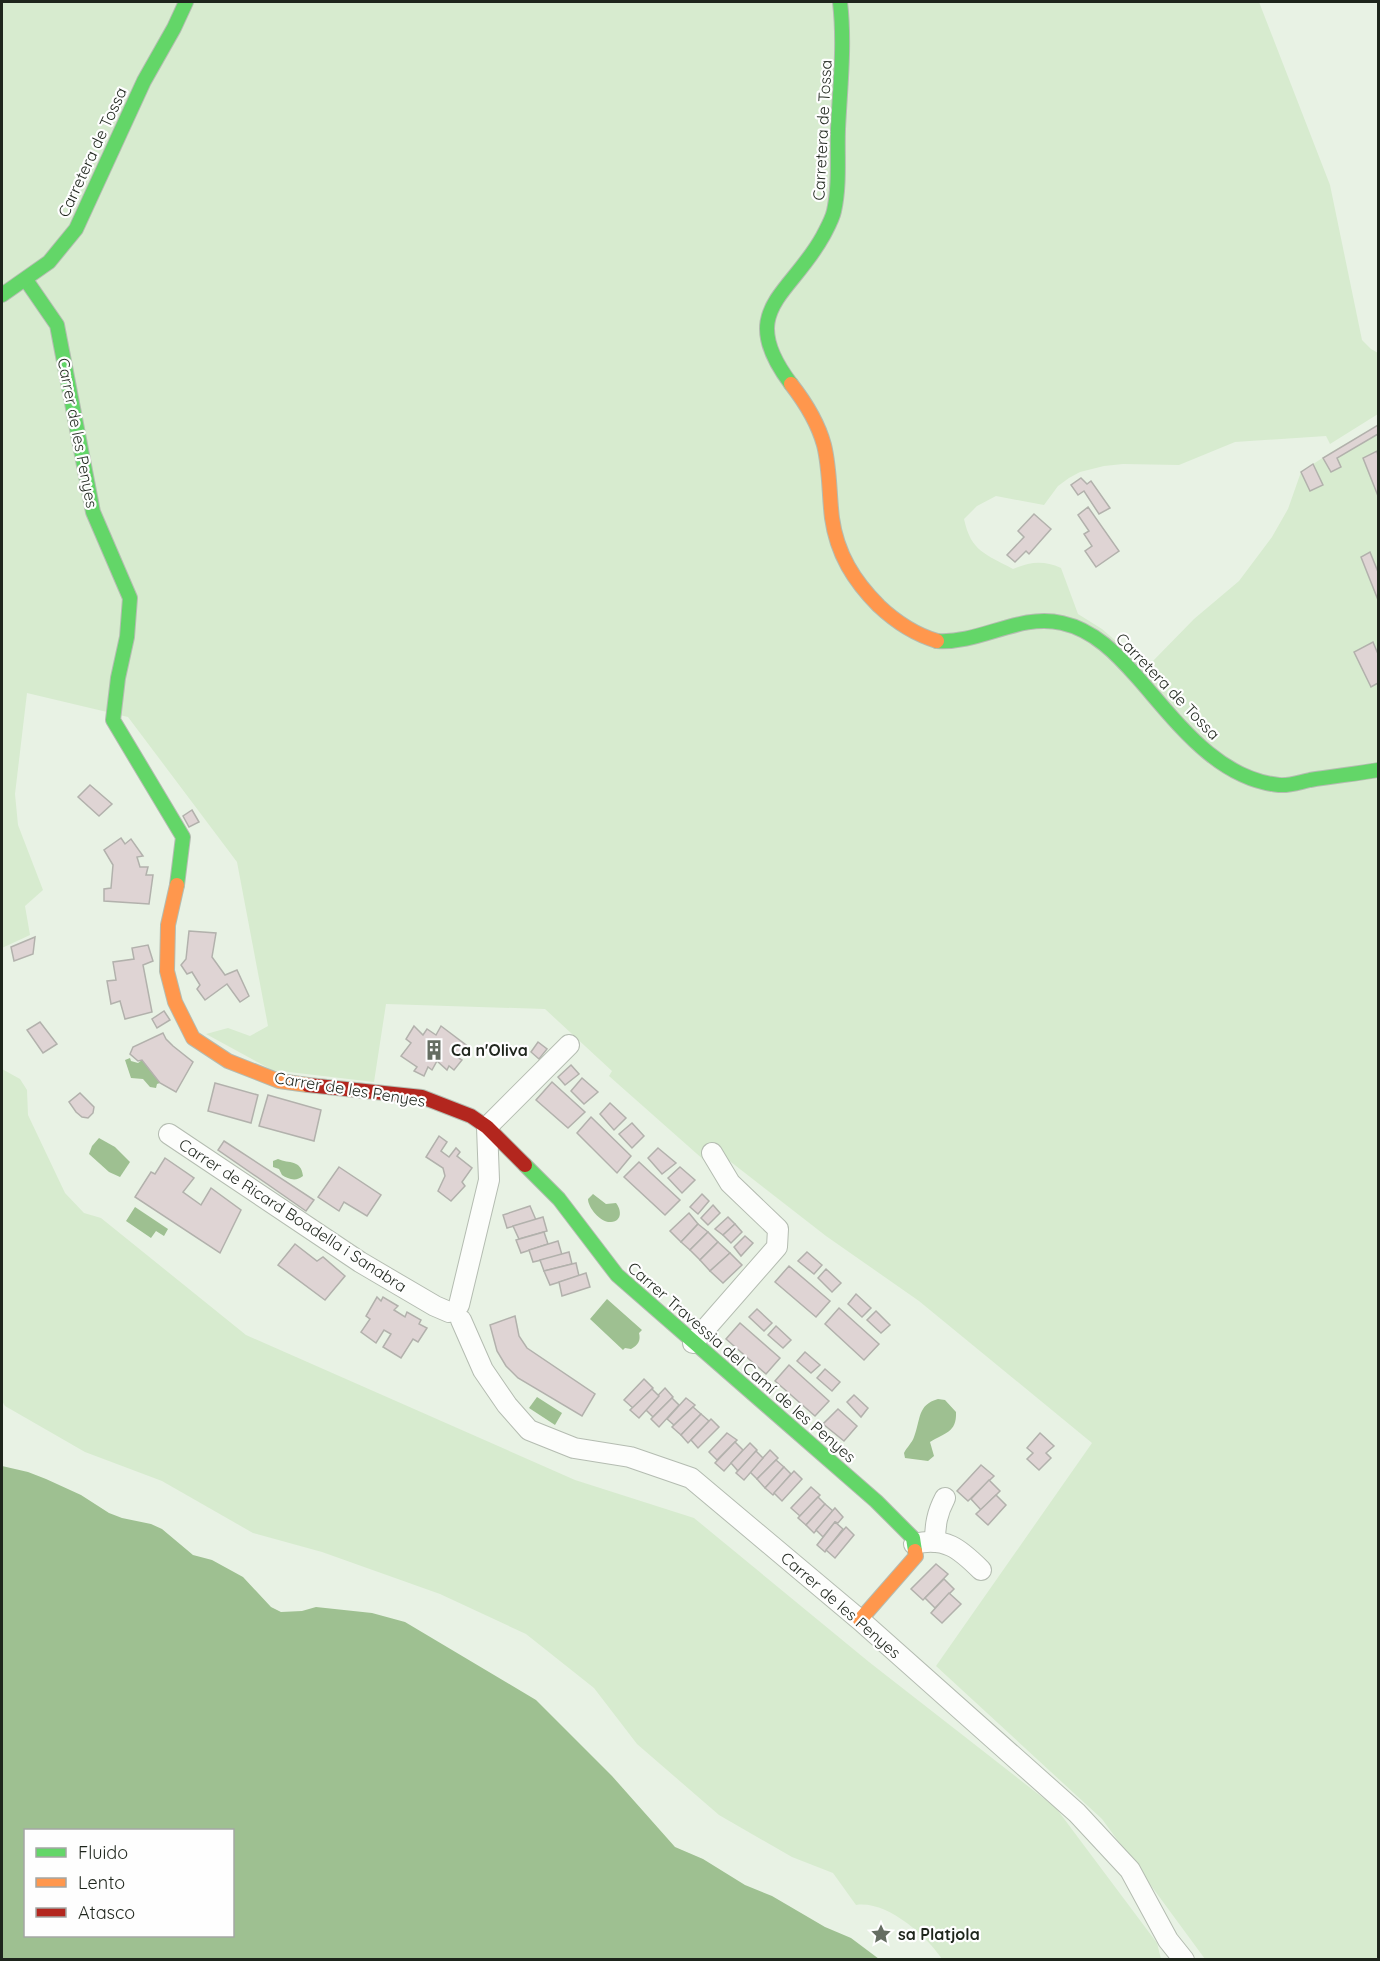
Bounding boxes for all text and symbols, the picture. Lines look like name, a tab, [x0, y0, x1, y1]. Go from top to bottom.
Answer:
street label: Carretera de Tossa	[808, 59, 836, 201]
street label: Carretera de Tossa	[53, 84, 131, 220]
street label: Carrer de les Penyes	[54, 356, 102, 510]
street label: Carretera de Tossa	[1112, 628, 1224, 744]
building icon: Ca n'Oliva	[422, 1038, 446, 1062]
place label: Ca n'Oliva	[451, 1040, 528, 1060]
street label: Carrer de les Penyes	[273, 1067, 427, 1111]
street label: Carrer de Ricard Boadella i Sanabra	[175, 1134, 411, 1296]
street label: Carrer Travessia del Camí de les Penyes	[624, 1257, 860, 1467]
street label: Carrer de les Penyes	[777, 1547, 905, 1663]
legend	[24, 1829, 234, 1937]
text: Fluido	[78, 1841, 128, 1864]
text: Lento	[78, 1871, 125, 1894]
text: Atasco	[78, 1901, 135, 1924]
place icon: sa Platjola	[869, 1922, 893, 1946]
place label: sa Platjola	[898, 1924, 980, 1944]

